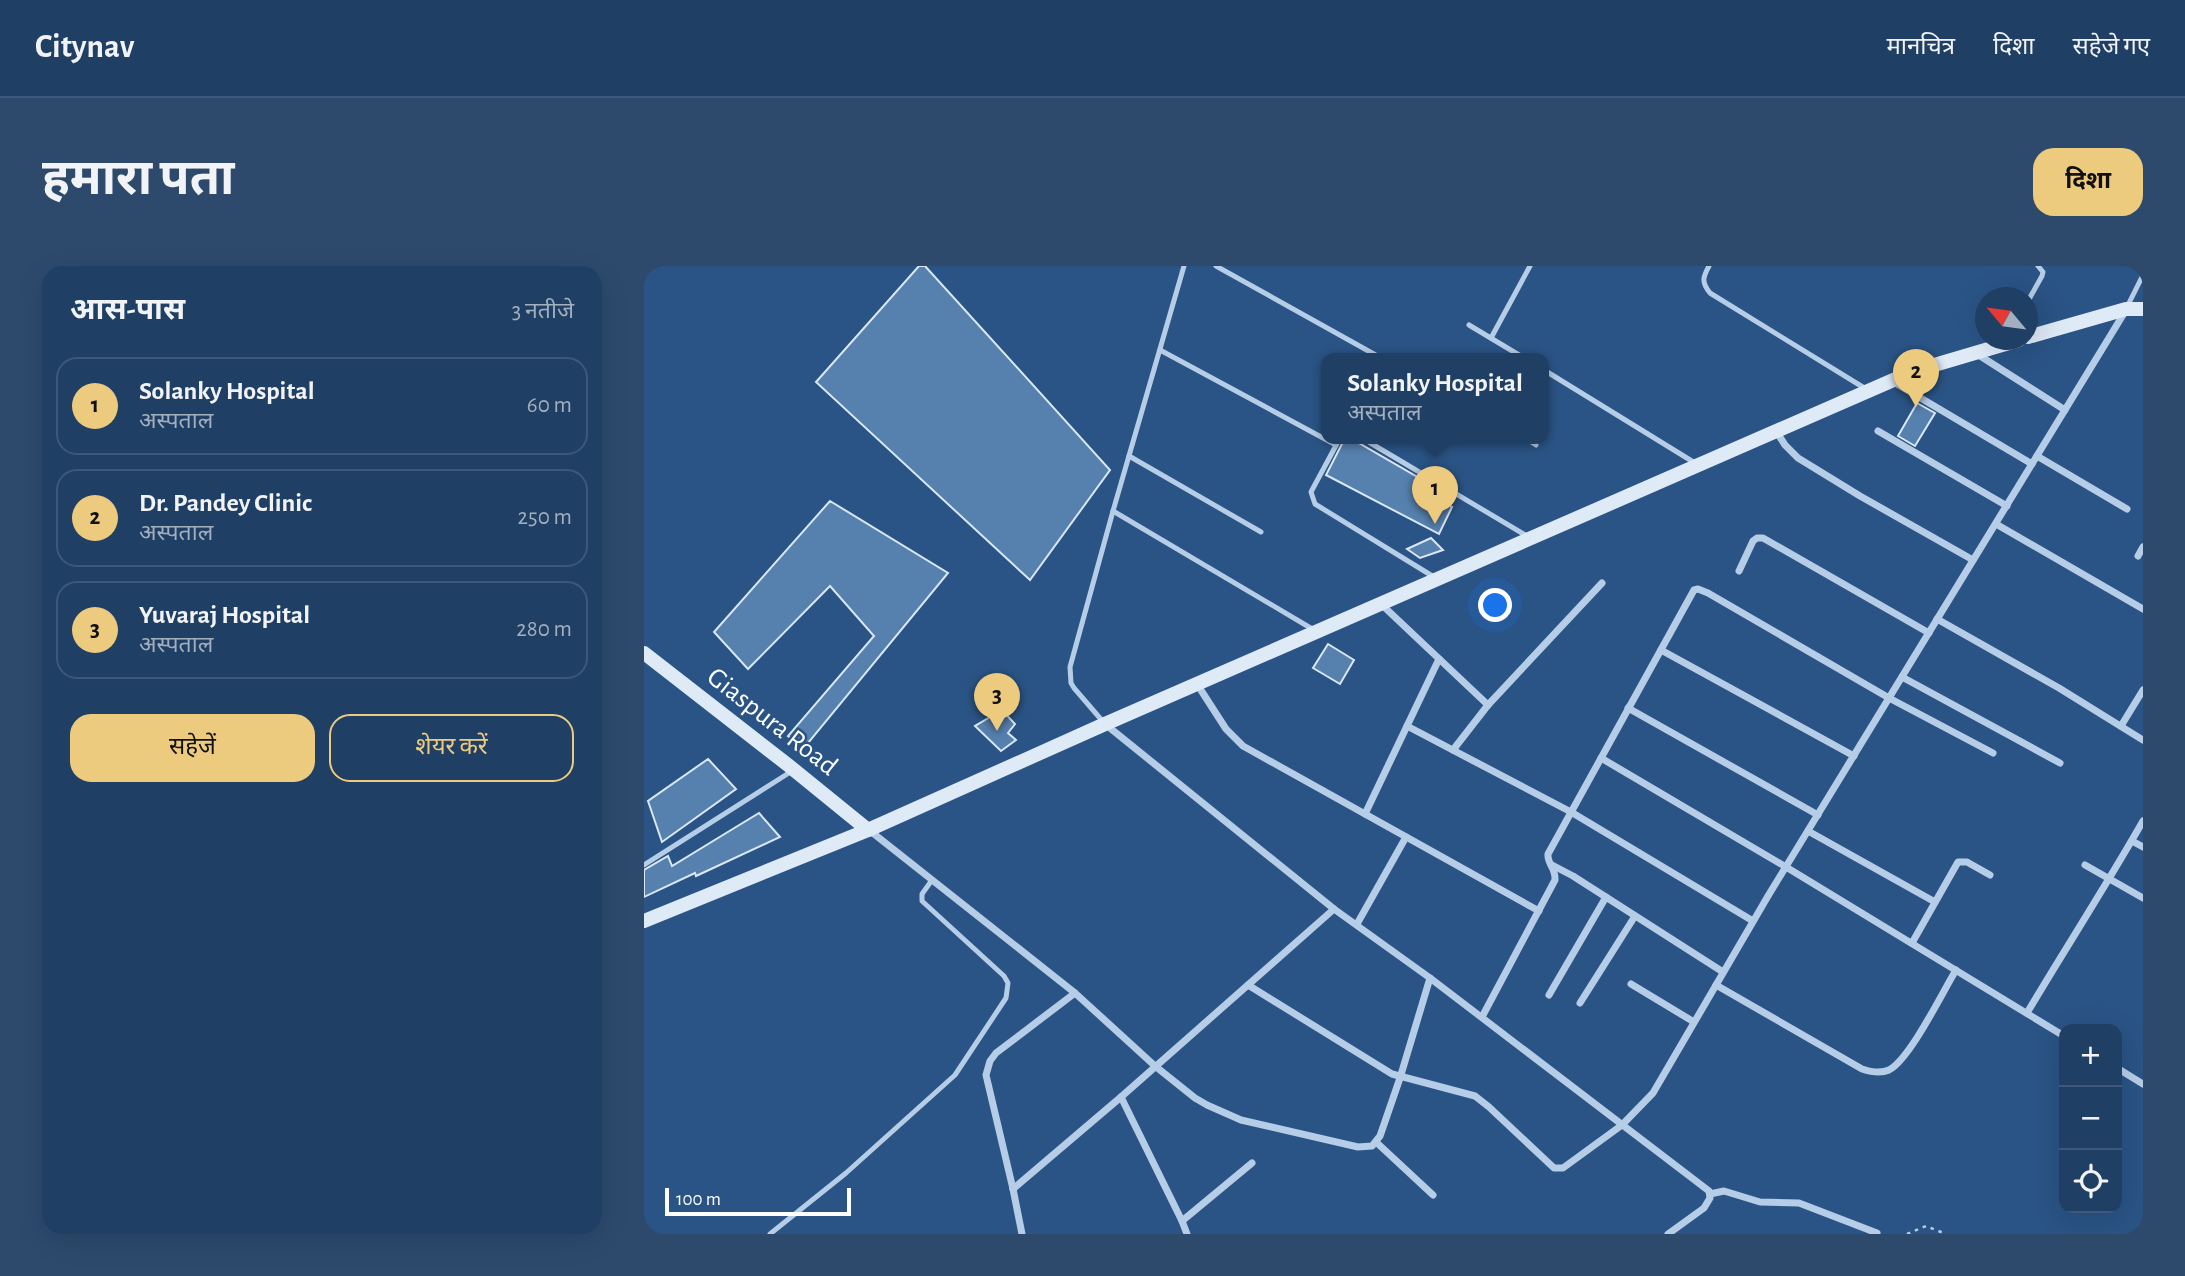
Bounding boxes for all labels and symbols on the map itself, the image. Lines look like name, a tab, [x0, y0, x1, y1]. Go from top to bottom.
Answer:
north arrow	[1975, 287, 2038, 350]
pin: 2	[1893, 349, 1939, 407]
pin: 1	[1412, 466, 1458, 524]
your location	[1478, 588, 1512, 622]
street label: Giaspura Road	[701, 663, 843, 781]
pin: 3	[974, 673, 1020, 731]
scale bar	[665, 1185, 850, 1217]

